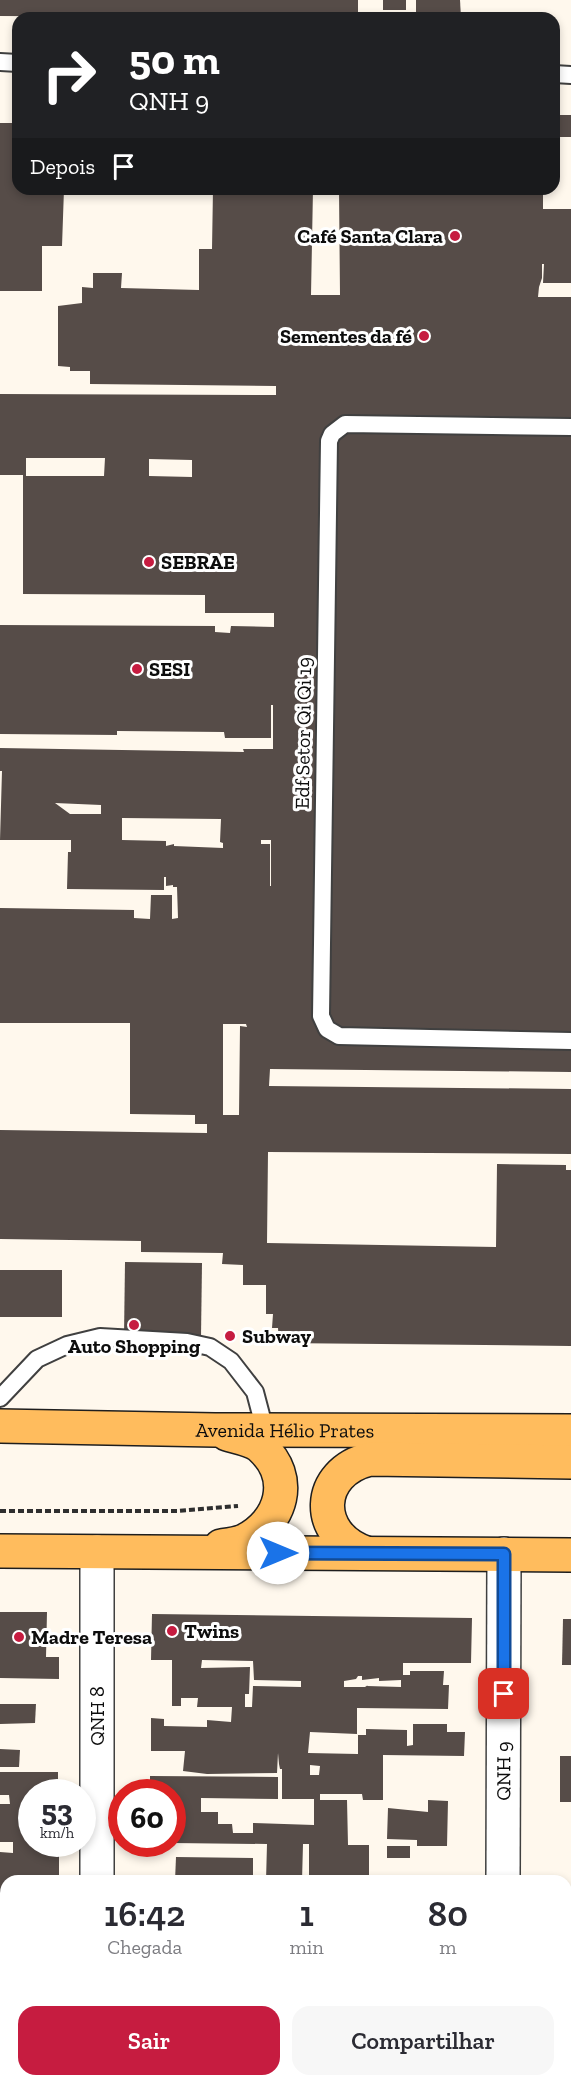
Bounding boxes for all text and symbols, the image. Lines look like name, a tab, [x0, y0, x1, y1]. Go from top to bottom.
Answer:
text: 50 m	[129, 34, 220, 85]
icon: right	[30, 36, 108, 114]
text: QNH 9	[129, 85, 209, 117]
icon: arrive	[107, 150, 140, 183]
text: Depois	[30, 153, 95, 180]
place label: Café Santa Clara	[297, 224, 443, 248]
marker: Café Santa Clara	[448, 229, 462, 243]
place label: Sementes da fé	[280, 324, 412, 348]
marker: Sementes da fé	[417, 329, 431, 343]
place label: SEBRAE	[161, 550, 235, 574]
marker: SEBRAE	[142, 555, 156, 569]
place label: SESI	[149, 657, 190, 681]
street label: Edf Setor Qi Qi 19	[290, 657, 316, 809]
marker: SESI	[130, 662, 144, 676]
marker: Auto Shopping	[127, 1318, 141, 1332]
place label: Subway	[242, 1324, 312, 1348]
marker: Subway	[223, 1329, 237, 1343]
place label: Auto Shopping	[68, 1334, 201, 1358]
street label: Avenida Hélio Prates	[195, 1418, 374, 1442]
position arrow	[246, 1521, 310, 1585]
place label: Twins	[184, 1619, 239, 1643]
marker: Twins	[165, 1624, 179, 1638]
place label: Madre Teresa	[31, 1625, 152, 1649]
marker: Madre Teresa	[12, 1630, 26, 1644]
pin	[478, 1668, 529, 1719]
icon: arrive	[487, 1677, 520, 1710]
street label: QNH 8	[85, 1686, 109, 1746]
street label: QNH 9	[491, 1741, 515, 1801]
speed limit sign: 60	[108, 1779, 186, 1857]
text: 53	[41, 1793, 73, 1829]
text: km/h	[40, 1824, 74, 1842]
text: 16:42	[104, 1892, 185, 1935]
text: 1	[299, 1892, 314, 1935]
text: 80	[428, 1892, 468, 1935]
text: Chegada	[107, 1935, 182, 1959]
text: min	[289, 1935, 324, 1959]
text: m	[439, 1935, 456, 1959]
button: Sair	[18, 2006, 280, 2075]
button: Compartilhar	[292, 2006, 554, 2075]

